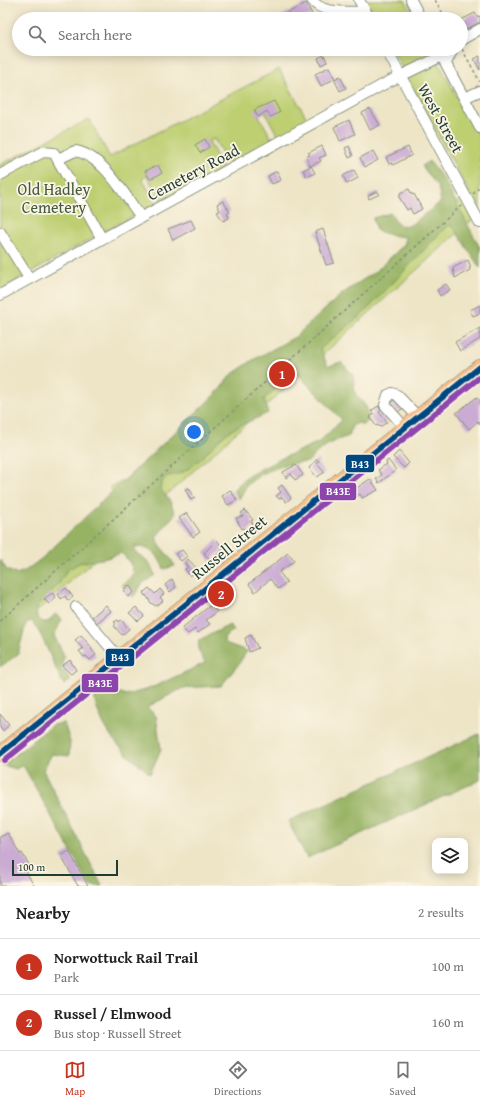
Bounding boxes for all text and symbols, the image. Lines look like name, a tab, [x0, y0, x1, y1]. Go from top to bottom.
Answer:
search box	[12, 12, 468, 56]
icon: search	[26, 23, 48, 45]
text: Search here	[58, 24, 132, 45]
street label: West Street	[412, 79, 470, 158]
street label: Cemetery Road	[143, 137, 244, 206]
park label: Old Hadley Cemetery	[18, 177, 91, 219]
pin: 1	[269, 359, 295, 389]
your location	[184, 422, 204, 442]
line badge: B43	[345, 454, 375, 473]
text: B43	[351, 456, 369, 472]
line badge: B43E	[319, 482, 357, 501]
text: B43E	[326, 483, 350, 499]
street label: Russell Street	[186, 509, 272, 585]
pin: 2	[208, 579, 234, 609]
line badge: B43	[105, 648, 135, 667]
text: B43	[111, 649, 129, 665]
line badge: B43E	[81, 673, 119, 693]
text: B43E	[88, 675, 112, 691]
map controls	[432, 838, 468, 874]
button: layers	[432, 838, 468, 874]
scale bar	[12, 858, 118, 877]
text: 100 m	[18, 859, 45, 875]
text: Nearby	[16, 900, 70, 925]
text: 2 results	[418, 903, 464, 922]
text: Norwottuck Rail Trail	[54, 947, 198, 968]
text: 1	[26, 957, 32, 976]
text: 100 m	[432, 957, 464, 976]
text: Park	[54, 968, 79, 987]
text: Russel / Elmwood	[54, 1003, 171, 1024]
text: 2	[26, 1013, 32, 1032]
text: 160 m	[432, 1013, 464, 1032]
text: Bus stop · Russell Street	[54, 1024, 182, 1043]
tab: Map	[64, 1059, 86, 1099]
tab: Directions	[214, 1059, 261, 1099]
tab: Saved	[389, 1059, 416, 1099]

